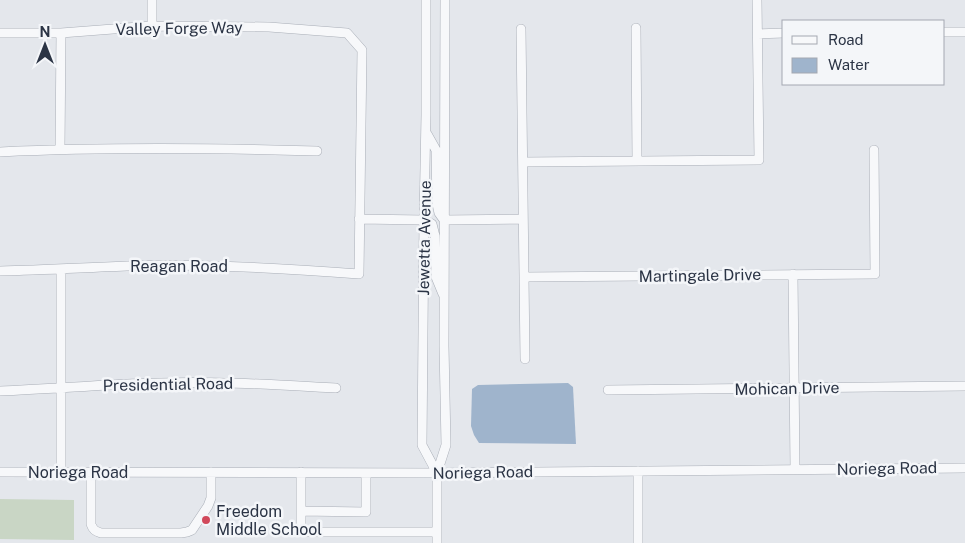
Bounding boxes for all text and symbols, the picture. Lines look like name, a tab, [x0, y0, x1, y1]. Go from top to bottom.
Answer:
street label: Valley Forge Way	[115, 18, 243, 39]
north arrow	[20, 20, 70, 70]
legend	[782, 20, 945, 85]
text: N	[40, 24, 50, 40]
text: Road	[828, 31, 864, 48]
text: Water	[828, 56, 870, 73]
street label: Jewetta Avenue	[414, 180, 435, 296]
street label: Reagan Road	[130, 257, 228, 276]
street label: Martingale Drive	[639, 265, 761, 286]
street label: Presidential Road	[103, 374, 233, 395]
street label: Mohican Drive	[734, 378, 840, 399]
street label: Noriega Road	[837, 458, 937, 479]
street label: Noriega Road	[433, 462, 533, 483]
street label: Noriega Road	[28, 463, 128, 482]
place label: Freedom Middle School	[216, 502, 322, 539]
marker: Freedom Middle School	[200, 514, 212, 526]

